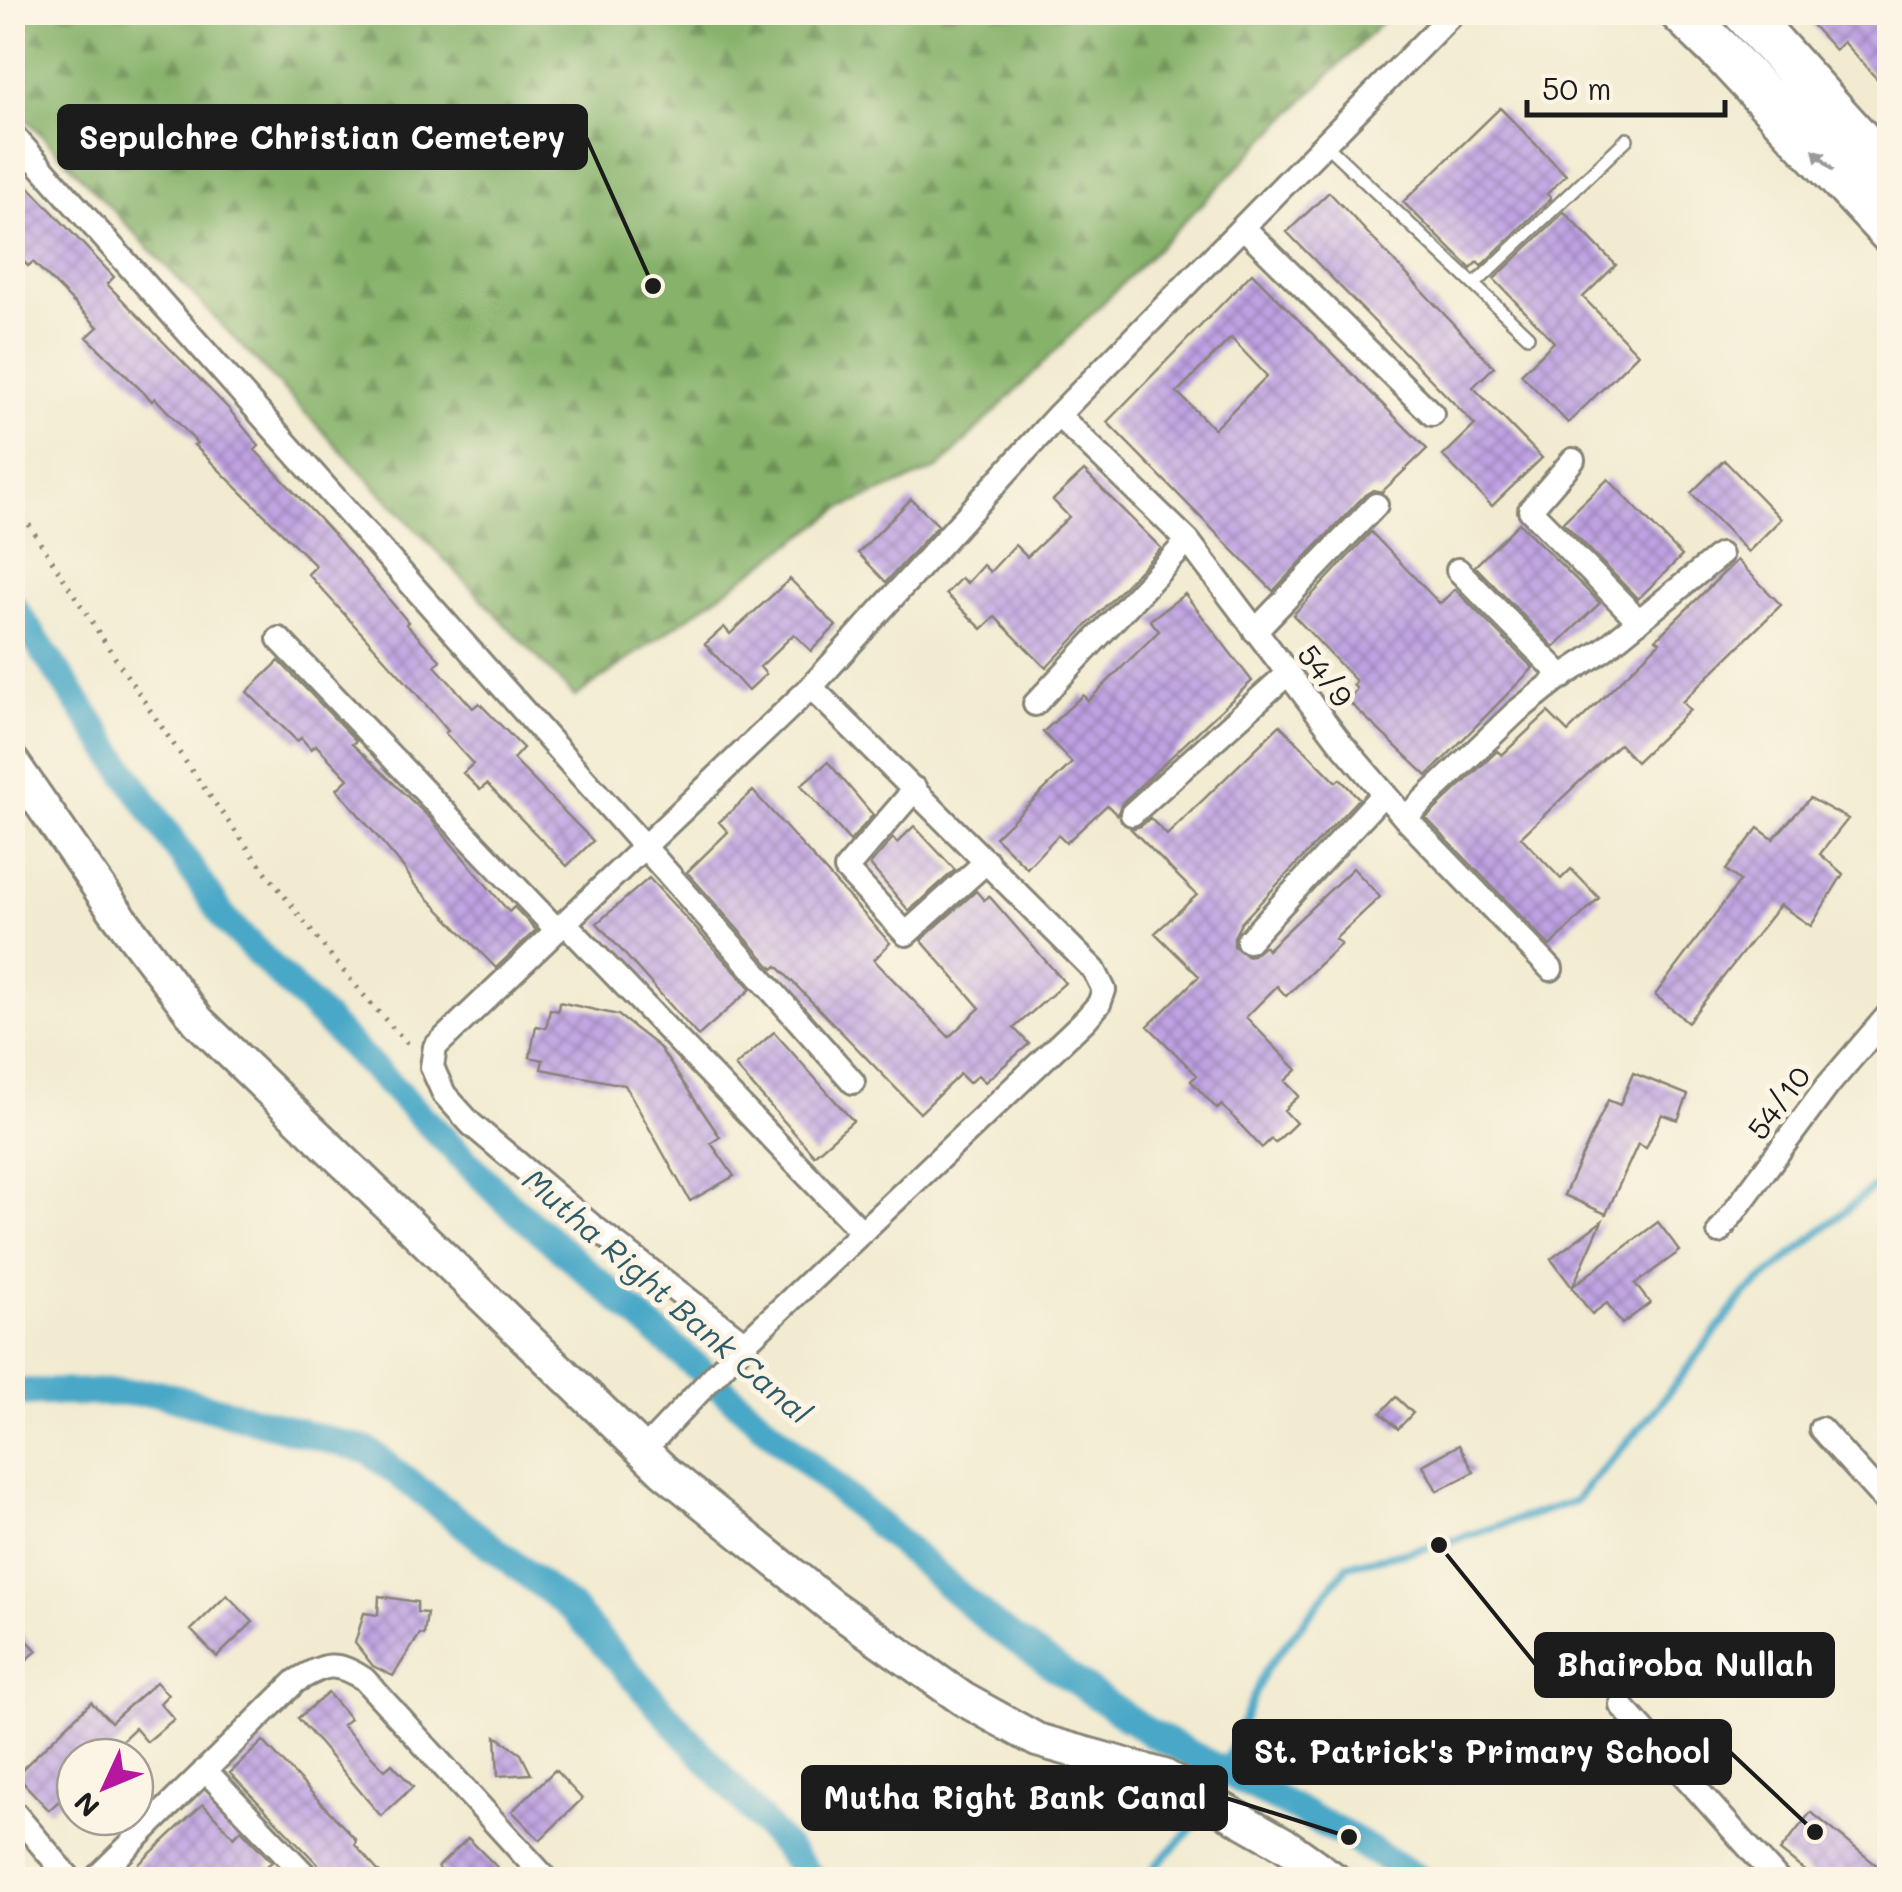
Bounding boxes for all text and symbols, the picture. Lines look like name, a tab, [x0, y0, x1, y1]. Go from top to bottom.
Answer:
scale bar	[1527, 55, 1724, 117]
text: 50 m	[1542, 68, 1612, 108]
callout: Sepulchre Christian Cemetery	[59, 106, 586, 168]
text: Sepulchre Christian Cemetery	[79, 115, 565, 158]
one-way arrow	[1812, 149, 1835, 173]
street label: 54/9	[1289, 636, 1363, 714]
street label: 54/10	[1737, 1057, 1819, 1147]
water label: Mutha Right Bank Canal	[515, 1158, 821, 1432]
callout: Bhairoba Nullah	[1536, 1634, 1833, 1696]
text: Bhairoba Nullah	[1557, 1642, 1813, 1684]
callout: St. Patrick's Primary School	[1234, 1721, 1730, 1783]
text: St. Patrick's Primary School	[1254, 1729, 1710, 1772]
north arrow	[55, 1737, 155, 1837]
callout: Mutha Right Bank Canal	[803, 1767, 1226, 1829]
text: Mutha Right Bank Canal	[824, 1775, 1206, 1817]
text: N	[66, 1785, 107, 1825]

